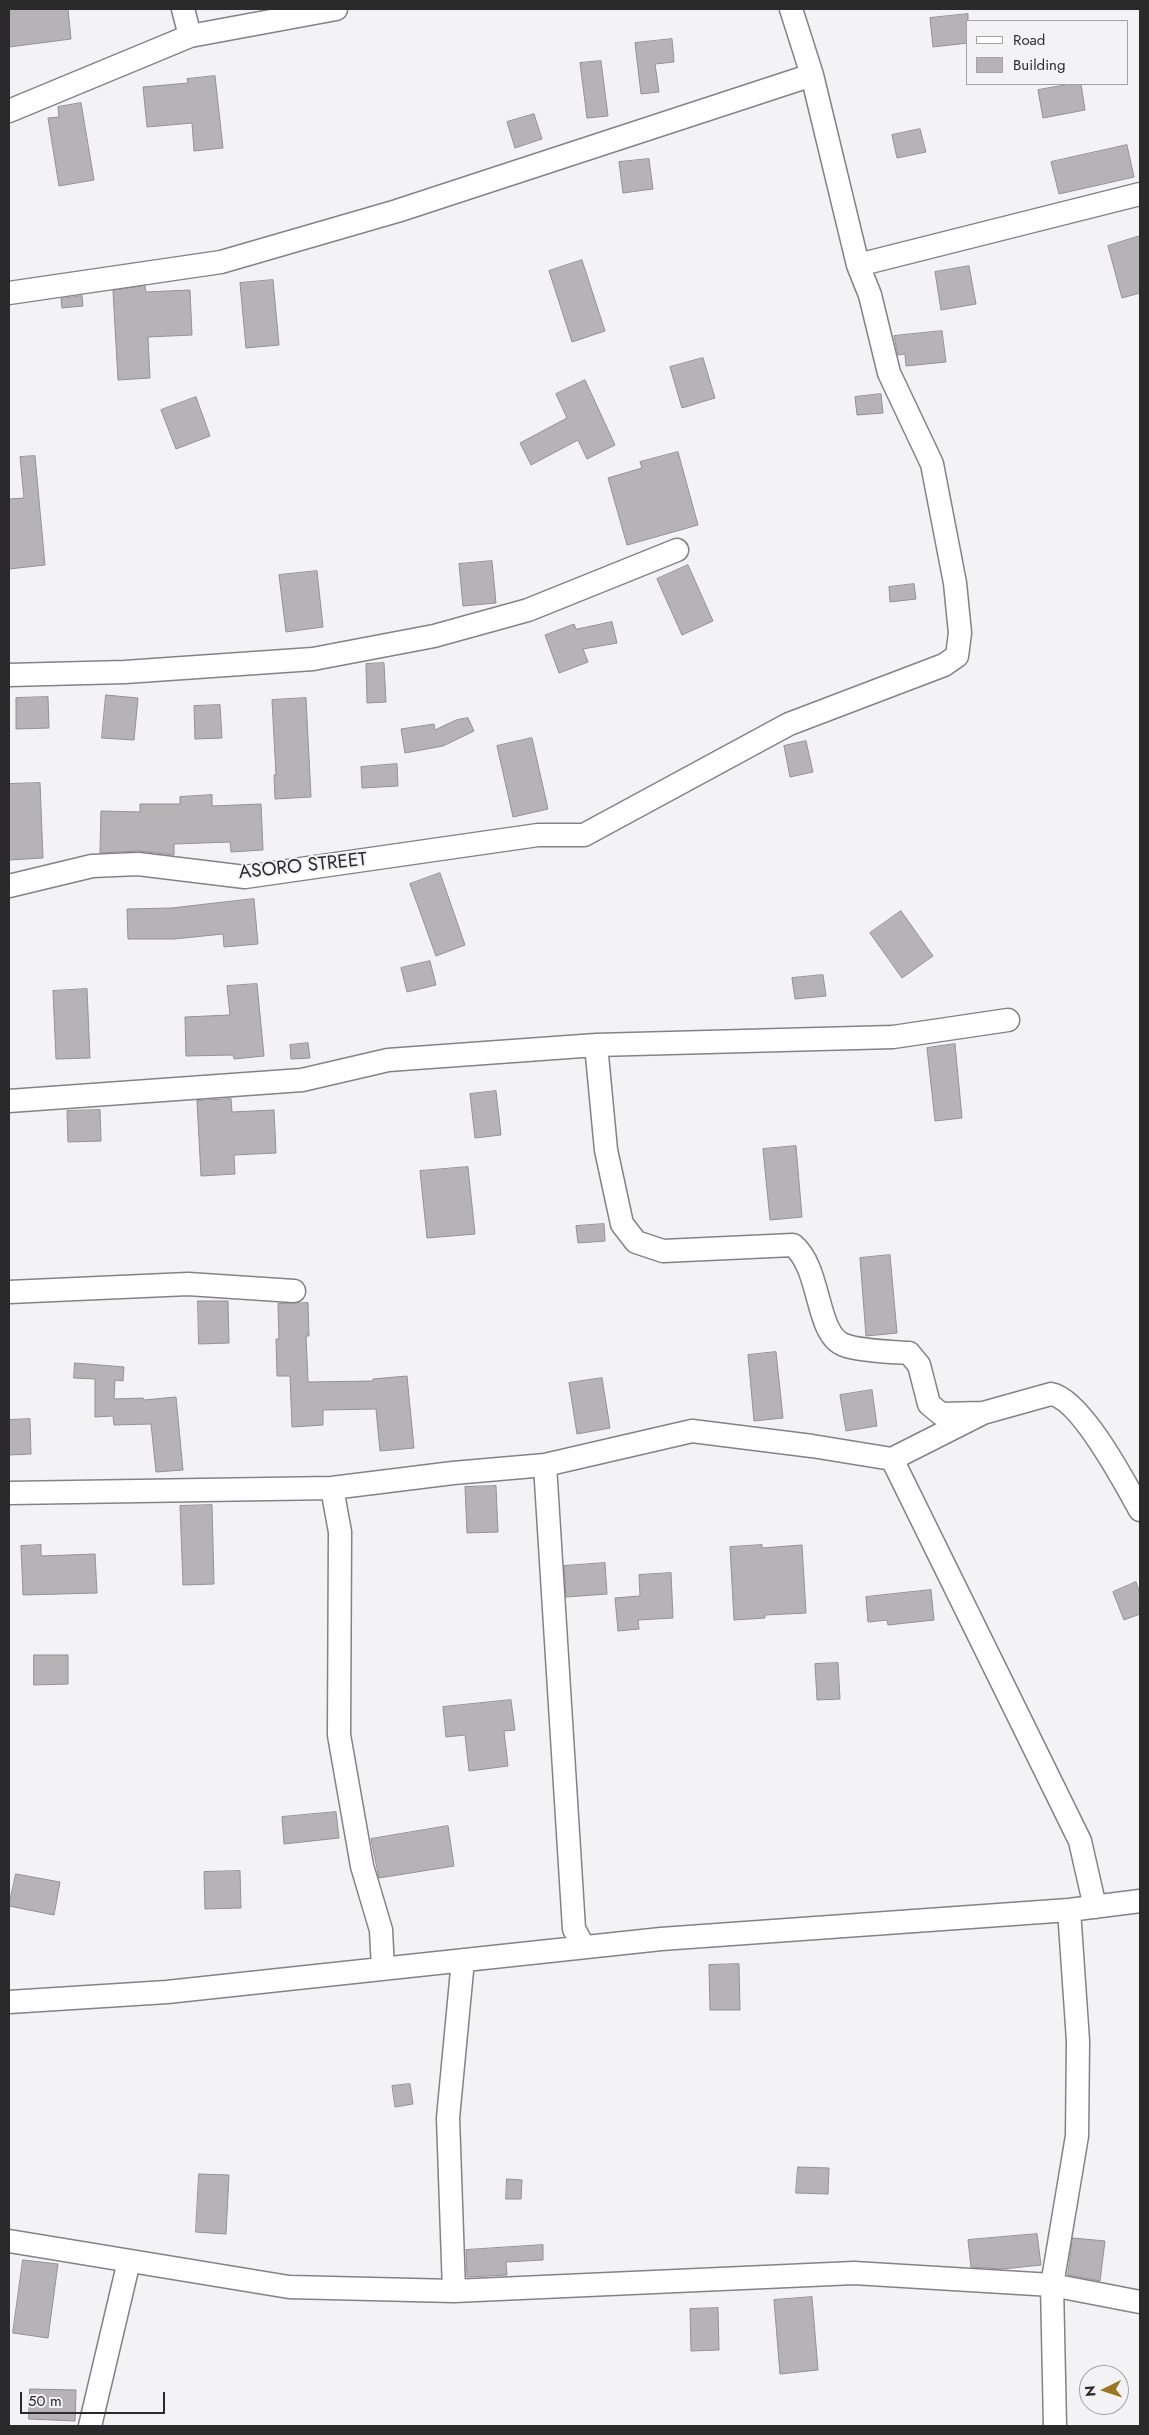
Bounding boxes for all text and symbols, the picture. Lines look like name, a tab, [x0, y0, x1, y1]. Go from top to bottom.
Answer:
legend	[966, 20, 1129, 85]
text: Road	[1013, 29, 1045, 51]
text: Building	[1013, 54, 1065, 76]
street label: ASORO STREET	[238, 849, 368, 885]
north arrow	[1079, 2365, 1129, 2415]
scale bar	[22, 2382, 168, 2414]
text: N	[1080, 2385, 1100, 2397]
text: 50 m	[28, 2390, 62, 2412]

